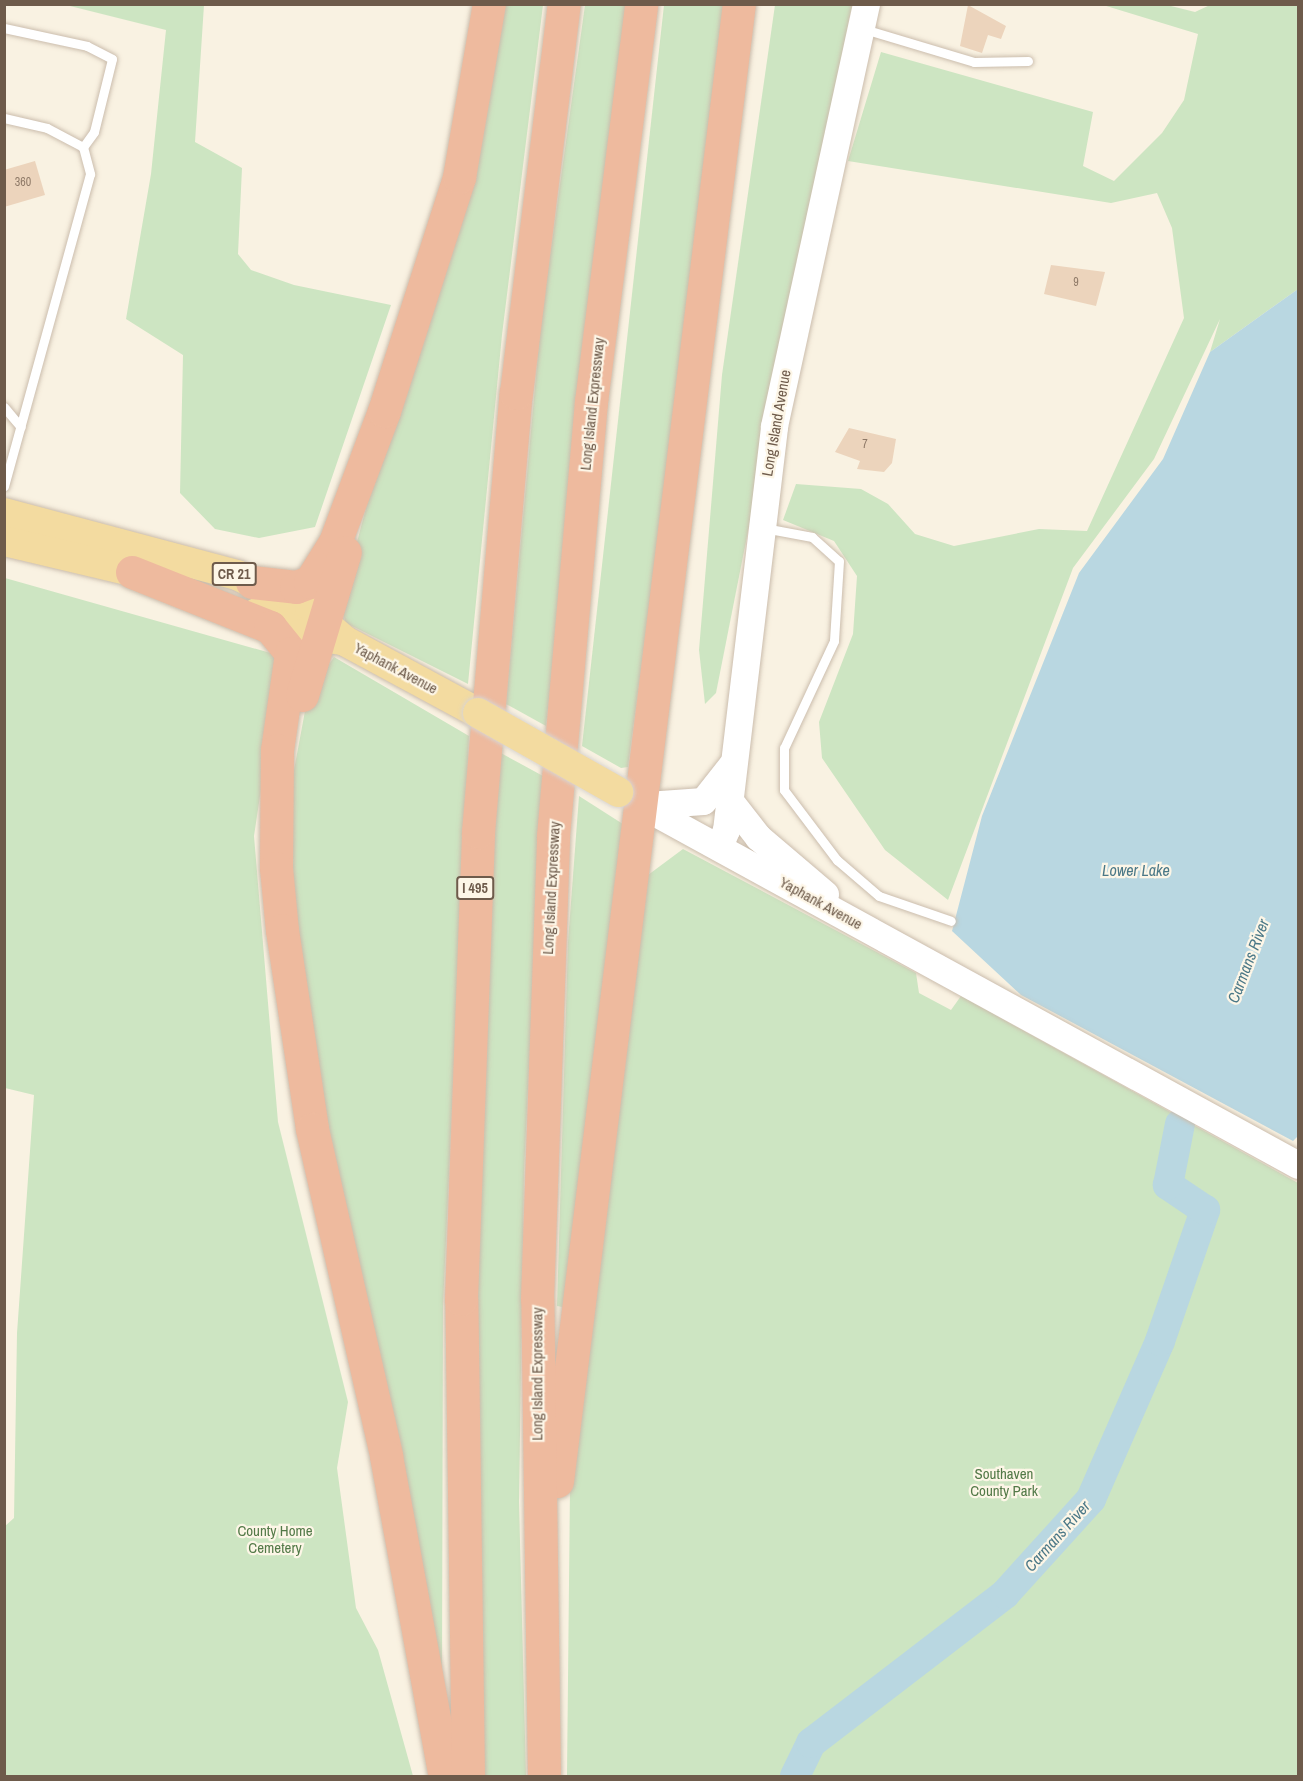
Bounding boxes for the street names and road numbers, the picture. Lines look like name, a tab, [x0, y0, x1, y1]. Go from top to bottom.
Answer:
street label: Long Island Expressway	[576, 337, 608, 471]
street label: Long Island Avenue	[758, 368, 794, 478]
road number: CR 21	[212, 563, 256, 585]
street label: Yaphank Avenue	[351, 638, 441, 698]
street label: Long Island Expressway	[539, 821, 563, 955]
street label: Yaphank Avenue	[776, 873, 866, 933]
road number: I 495	[456, 877, 494, 899]
street label: Long Island Expressway	[528, 1307, 546, 1441]

